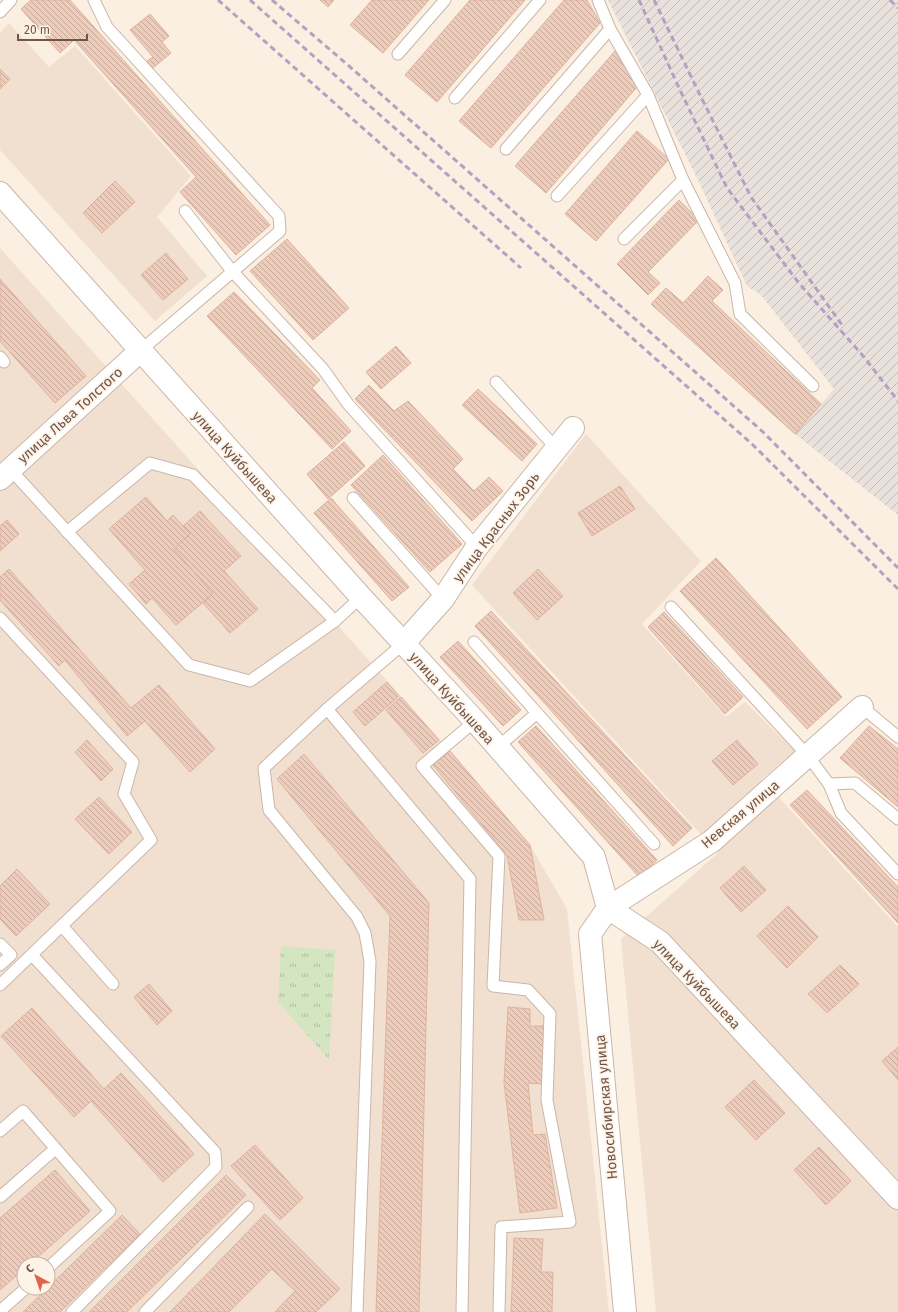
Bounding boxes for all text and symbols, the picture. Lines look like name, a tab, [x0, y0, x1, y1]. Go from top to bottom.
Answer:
scale bar	[18, 16, 87, 42]
text: 20 m	[24, 23, 50, 37]
street label: улица Льва Толстого	[14, 364, 126, 467]
street label: улица Куйбышева	[189, 408, 281, 507]
street label: улица Красных Зорь	[449, 469, 543, 586]
street label: улица Куйбышева	[406, 649, 498, 748]
street label: Невская улица	[698, 777, 783, 852]
street label: улица Куйбышева	[649, 936, 744, 1033]
street label: Новосибирская улица	[592, 1034, 621, 1180]
north arrow	[16, 1256, 56, 1296]
text: С	[23, 1261, 37, 1276]

